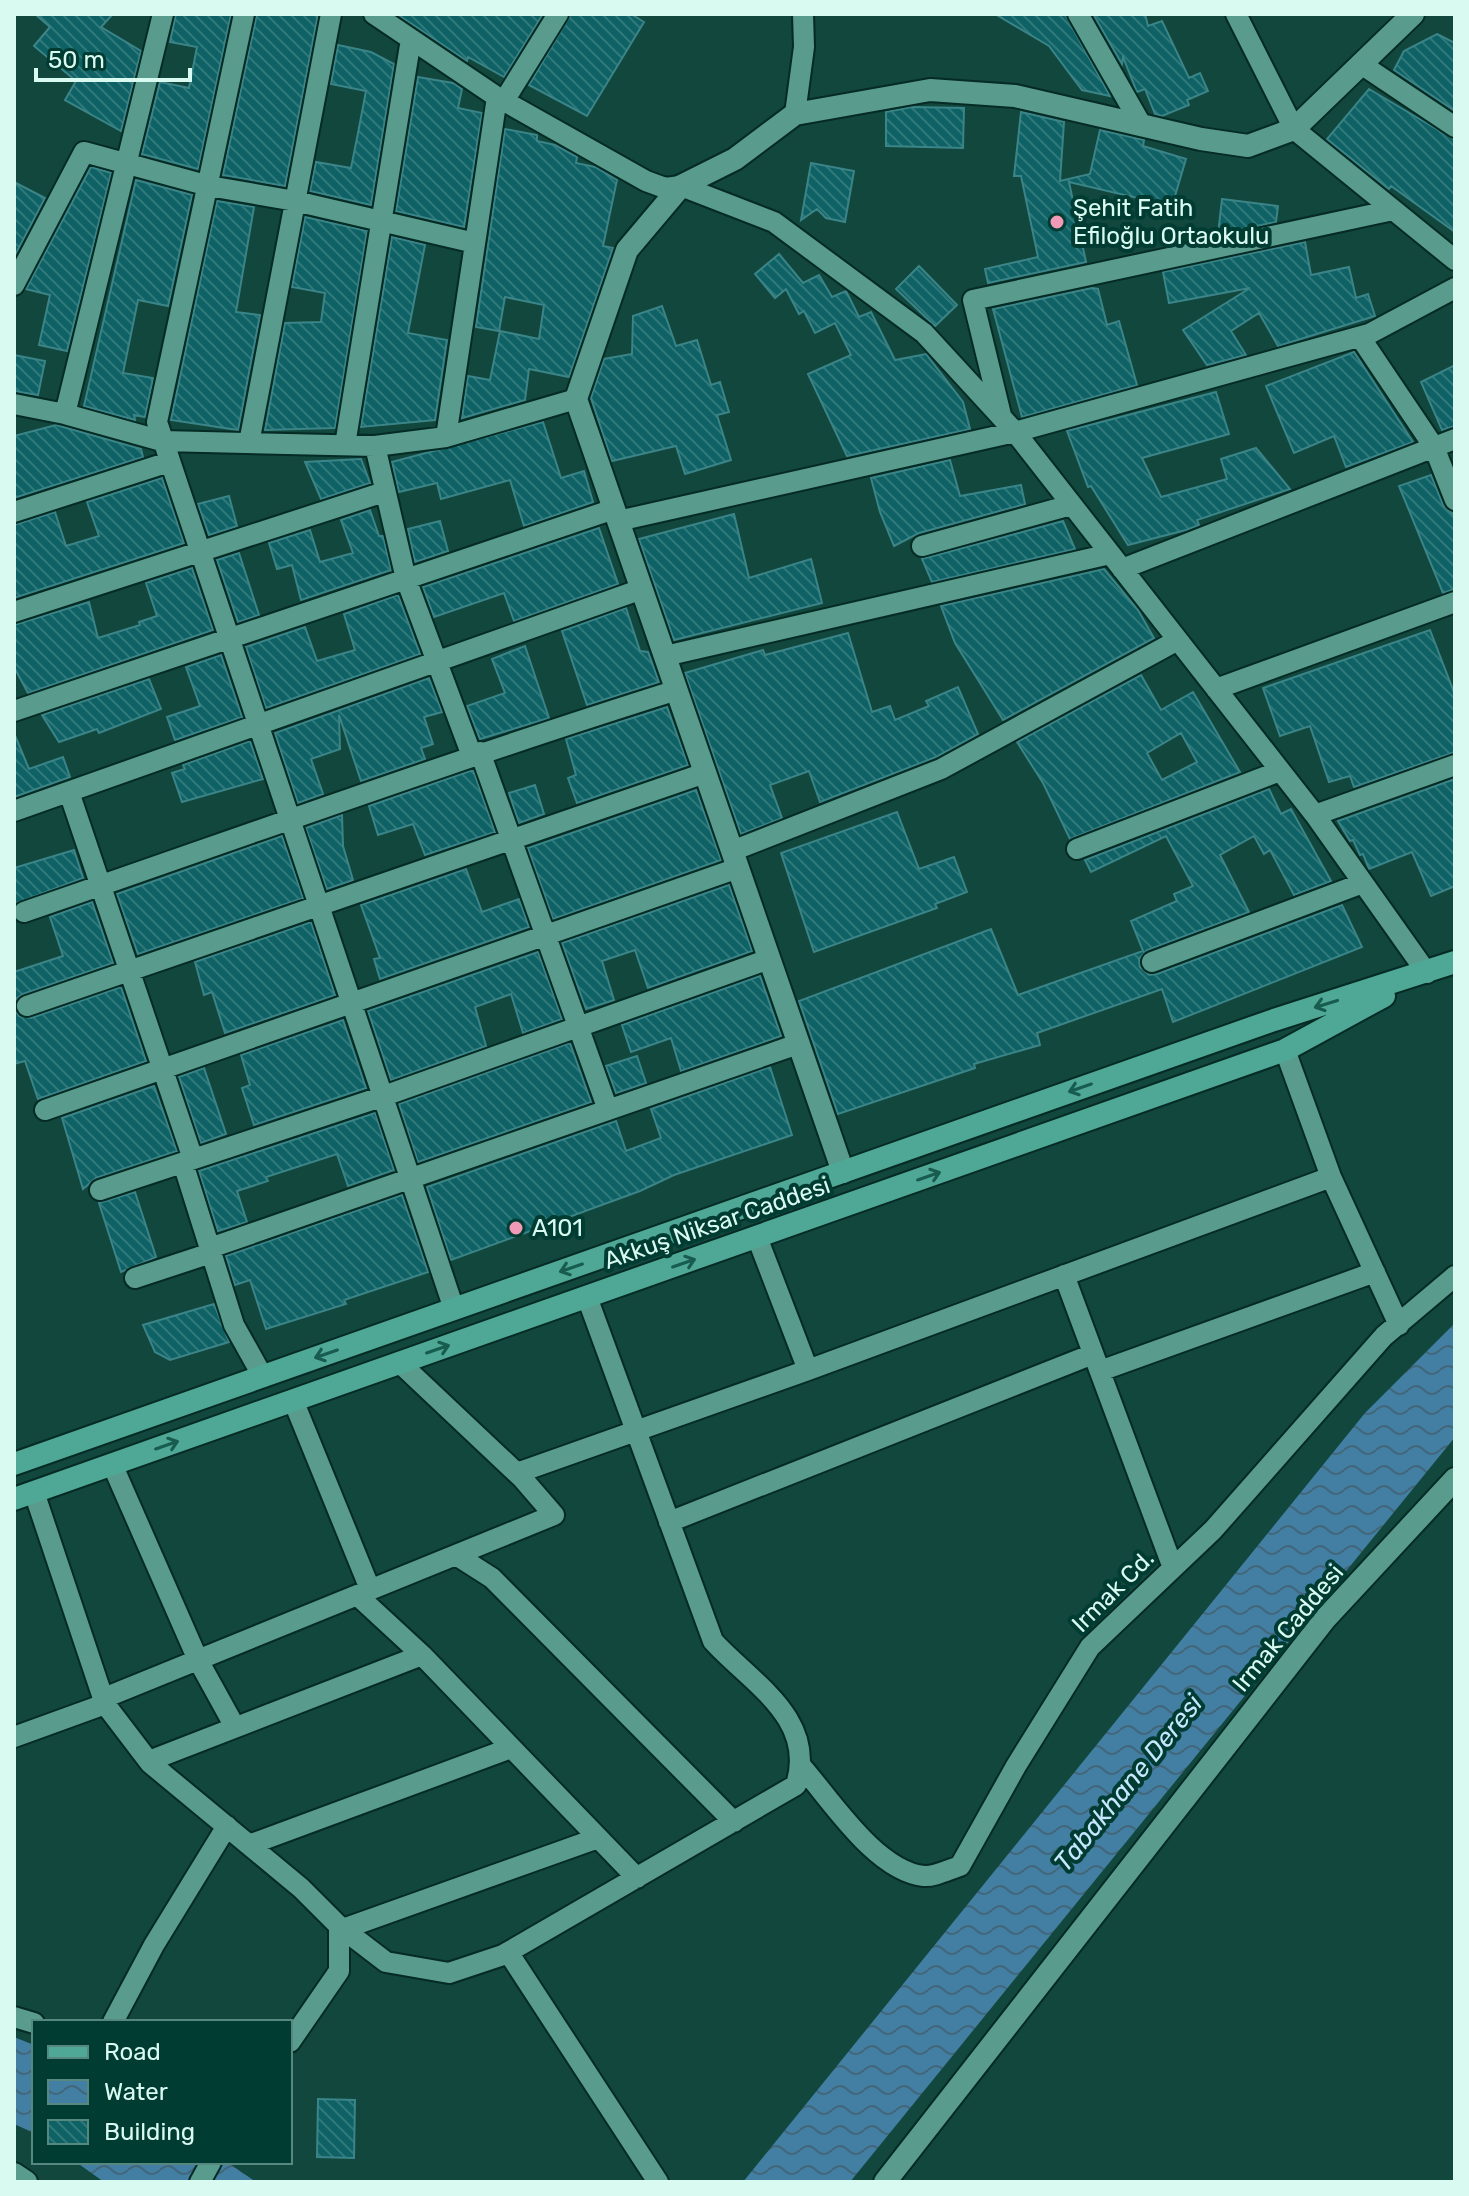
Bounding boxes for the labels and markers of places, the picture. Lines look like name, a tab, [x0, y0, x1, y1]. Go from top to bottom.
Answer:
place label: Şehit Fatih Efiloğlu Ortaokulu	[1073, 194, 1269, 250]
marker: Şehit Fatih Efiloğlu Ortaokulu	[1048, 213, 1066, 231]
place label: A101	[532, 1214, 583, 1242]
marker: A101	[507, 1219, 525, 1237]

